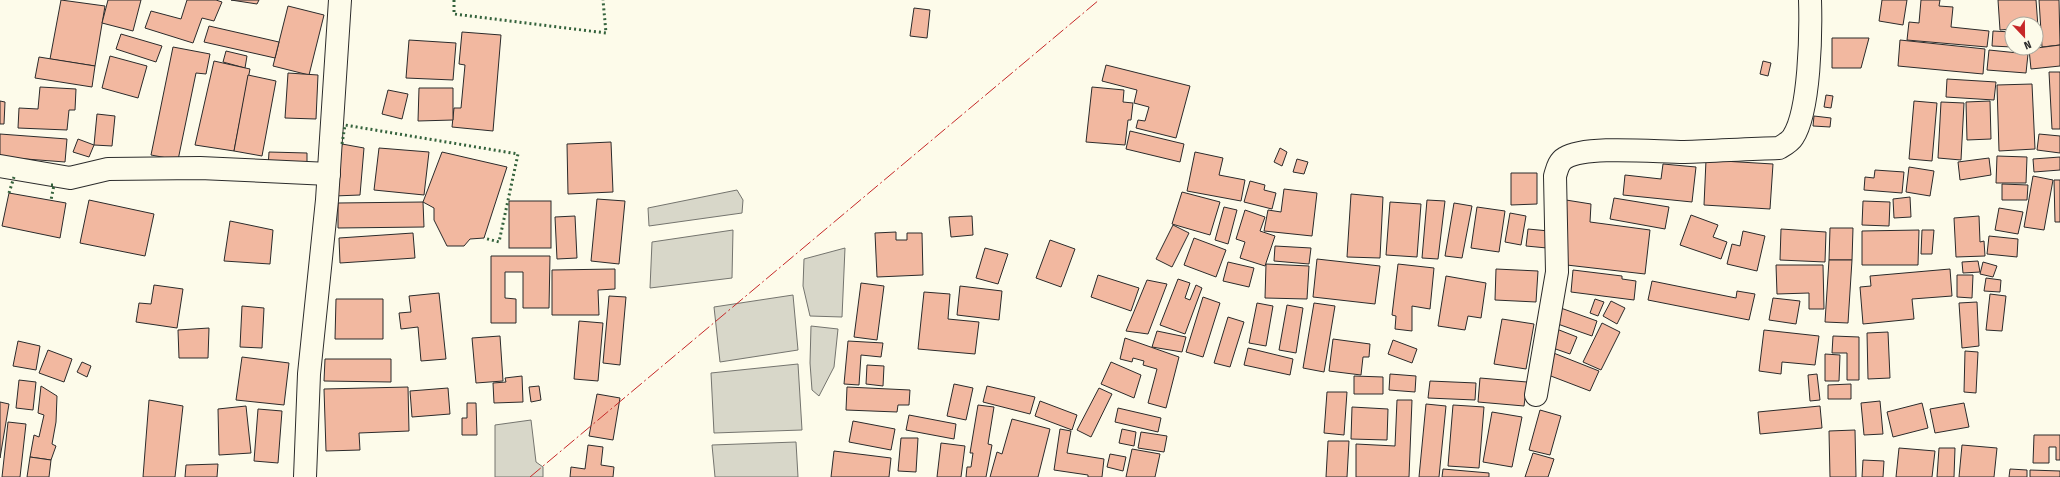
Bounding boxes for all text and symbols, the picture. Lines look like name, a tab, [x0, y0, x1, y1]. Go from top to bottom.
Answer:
north arrow	[2004, 16, 2044, 56]
text: N	[2022, 38, 2033, 52]

